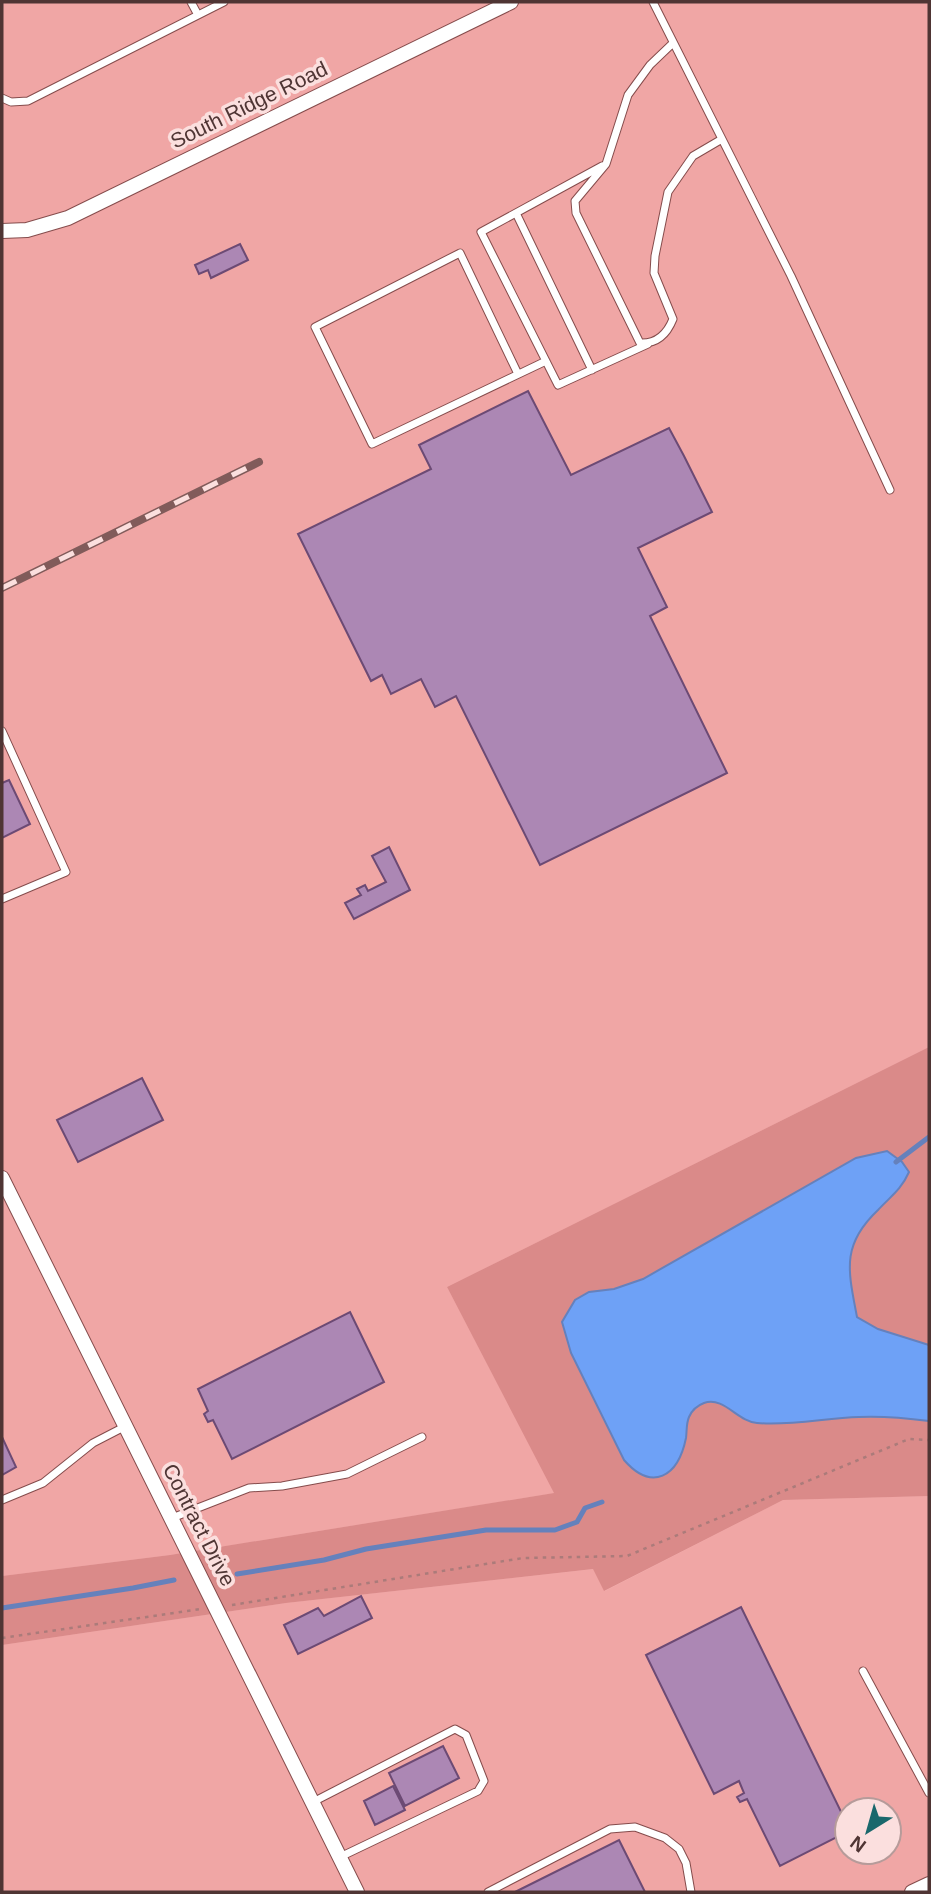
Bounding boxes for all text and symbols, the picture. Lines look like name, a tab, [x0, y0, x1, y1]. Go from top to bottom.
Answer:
street label: South Ridge Road	[167, 57, 331, 153]
street label: Contract Drive	[159, 1460, 240, 1590]
north arrow	[833, 1796, 903, 1866]
text: N	[846, 1832, 870, 1857]

